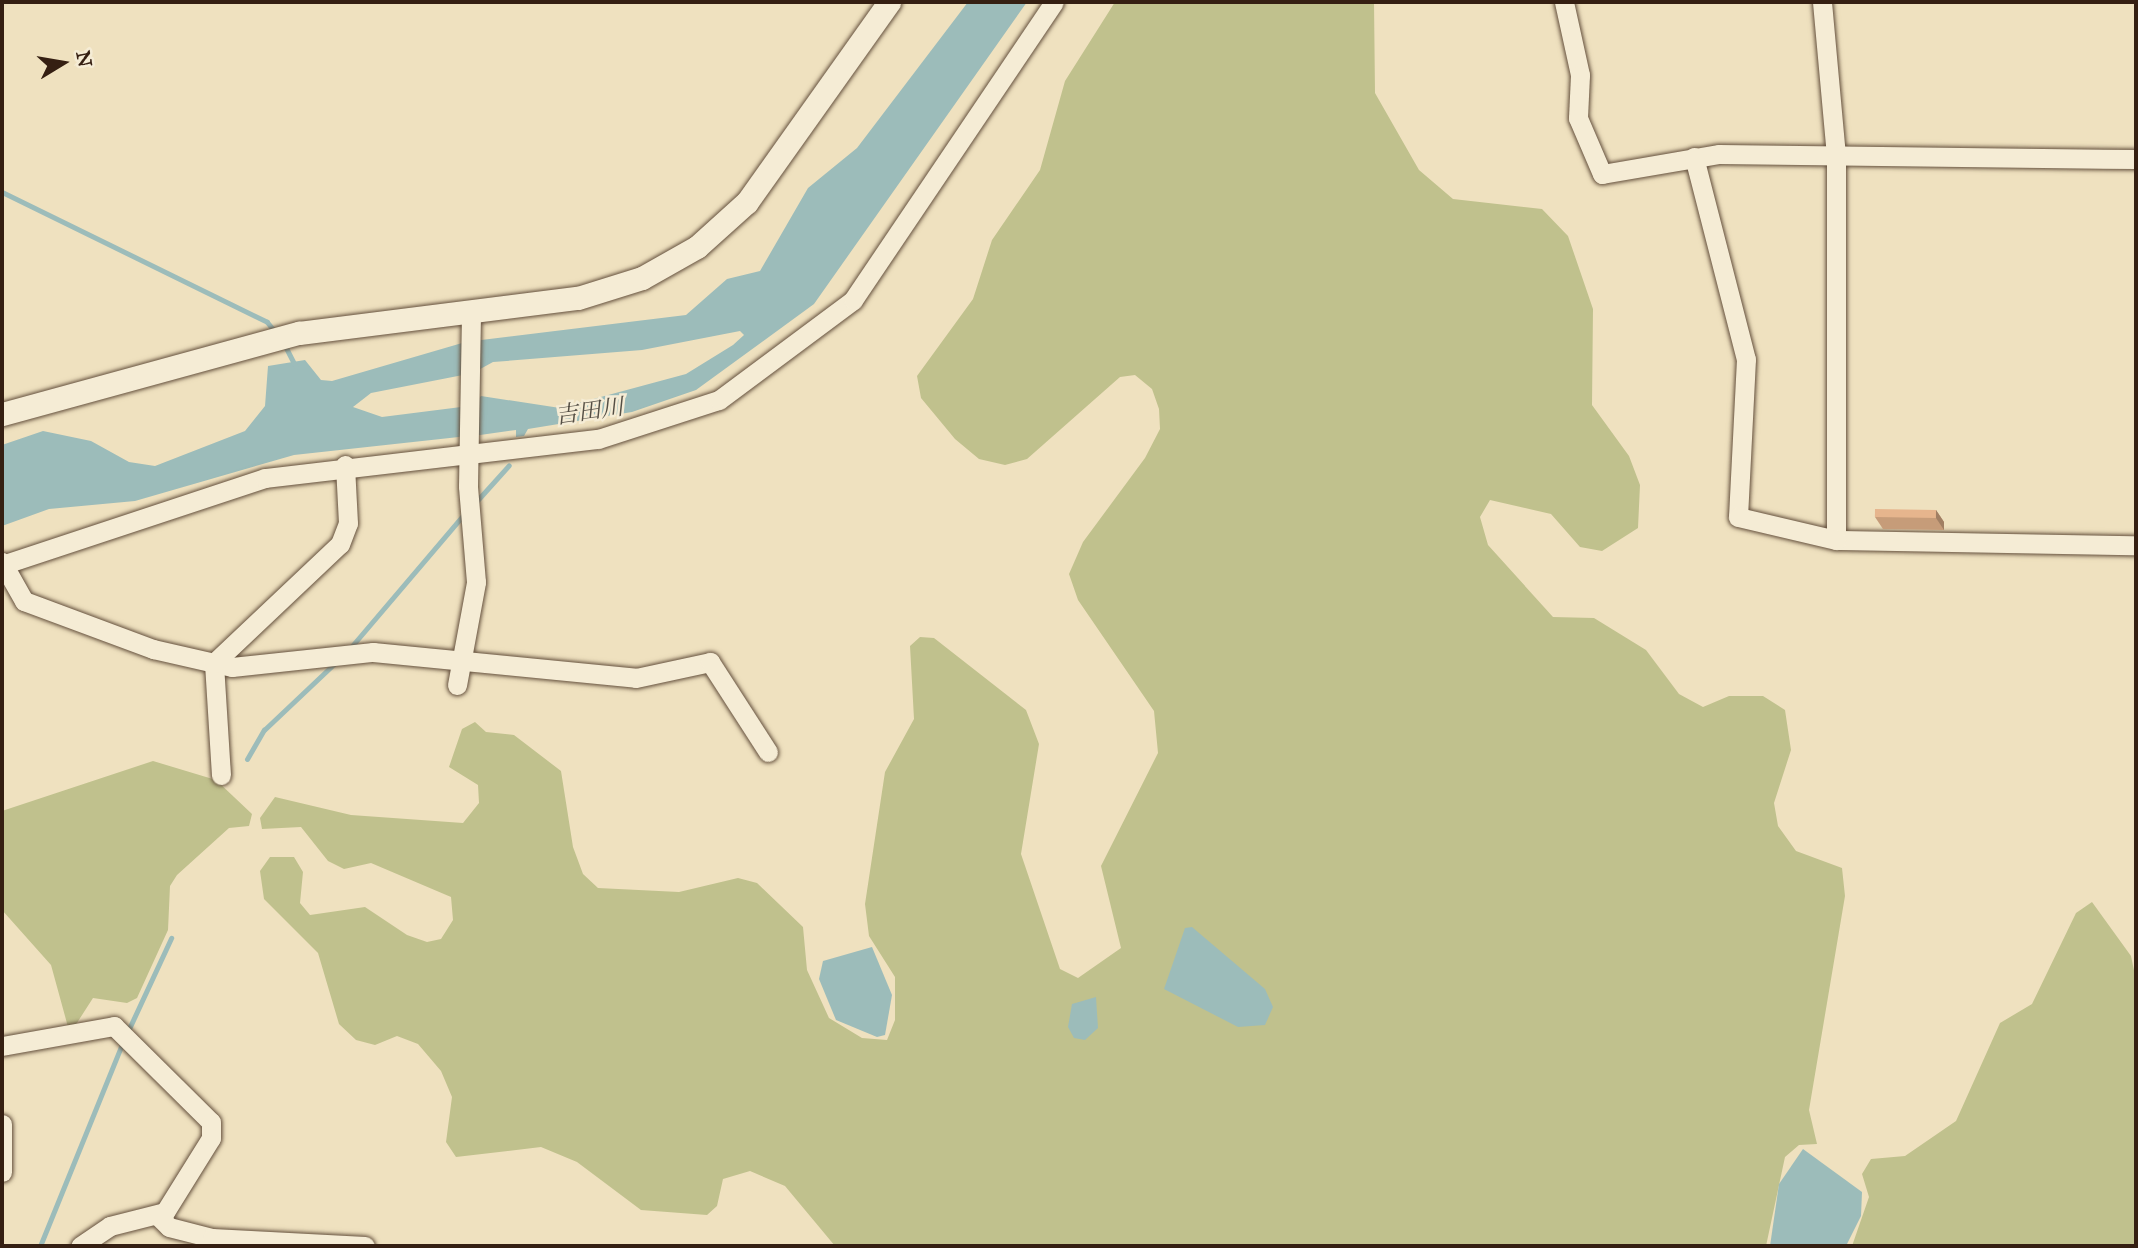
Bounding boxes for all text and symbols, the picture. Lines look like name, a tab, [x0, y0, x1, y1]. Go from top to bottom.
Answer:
north arrow	[28, 28, 98, 98]
text: N	[71, 49, 97, 69]
water label: 吉田川	[553, 393, 625, 429]

